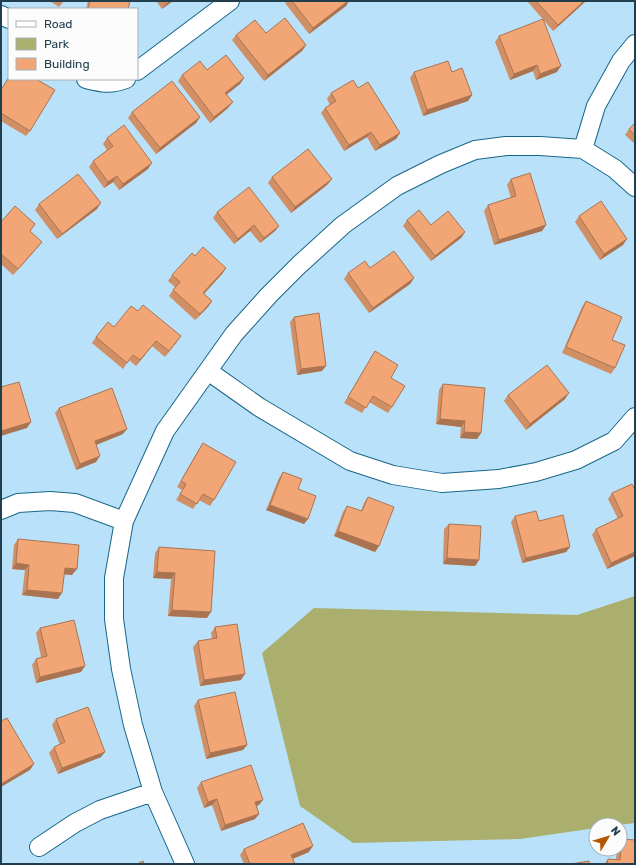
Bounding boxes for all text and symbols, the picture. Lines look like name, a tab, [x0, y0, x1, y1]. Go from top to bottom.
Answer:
legend	[8, 8, 138, 80]
text: Road	[44, 17, 72, 31]
text: Park	[44, 37, 70, 51]
text: Building	[44, 57, 90, 71]
north arrow	[588, 817, 628, 857]
text: N	[608, 824, 623, 838]

